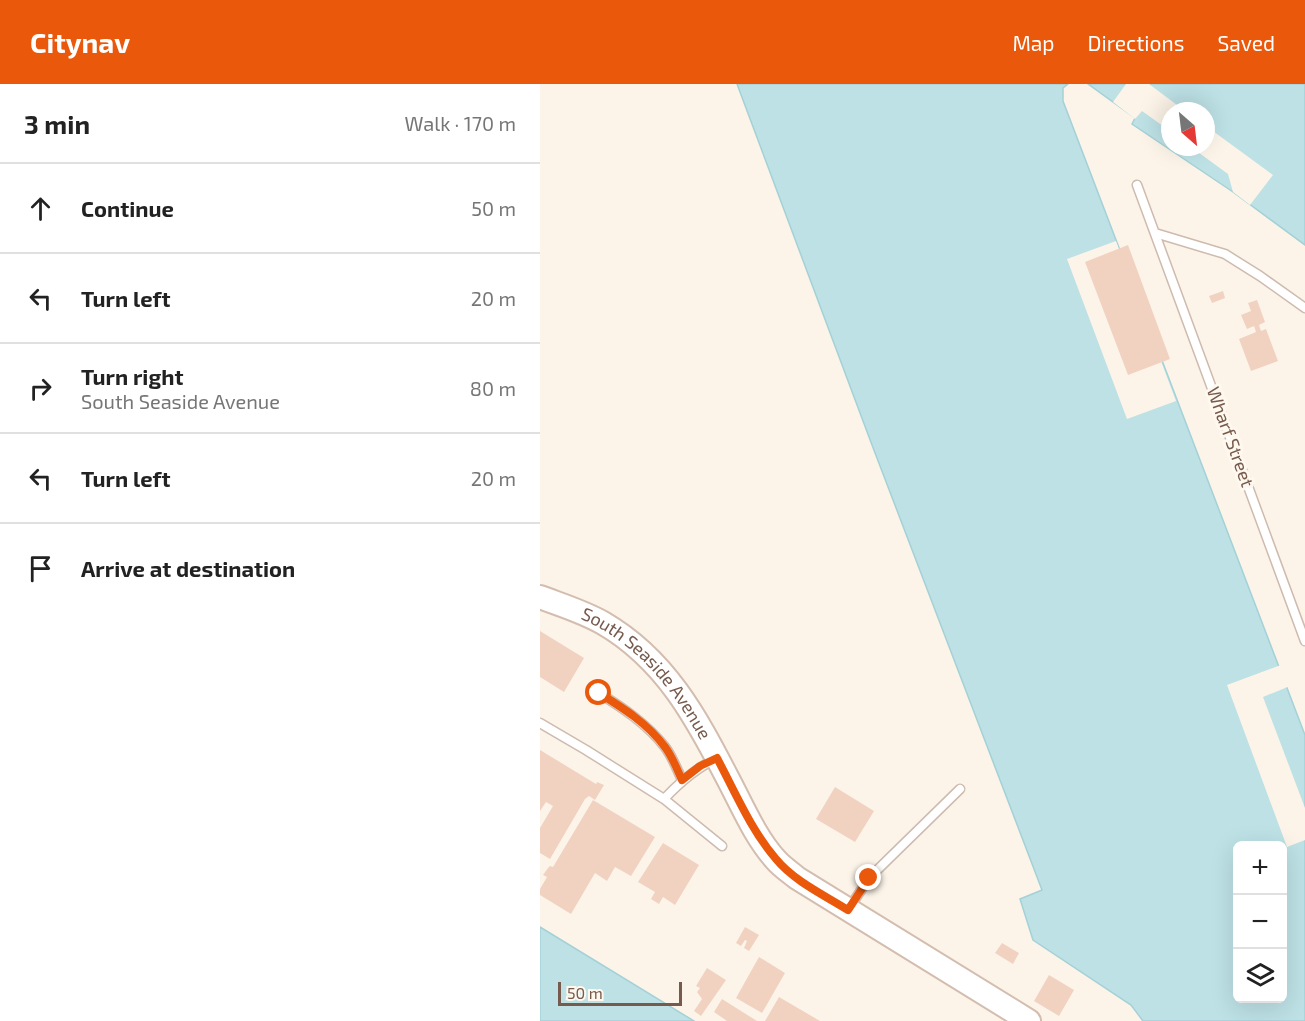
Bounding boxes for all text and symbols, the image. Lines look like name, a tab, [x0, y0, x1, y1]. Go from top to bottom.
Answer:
text: Citynav	[30, 25, 130, 59]
text: Map	[1012, 30, 1055, 55]
text: Directions	[1088, 30, 1184, 55]
text: Saved	[1217, 30, 1275, 55]
north arrow	[1161, 102, 1215, 156]
text: 3 min	[24, 108, 90, 139]
text: Walk · 170 m	[405, 111, 516, 135]
icon: ahead	[24, 192, 57, 225]
text: Continue	[81, 195, 174, 221]
text: 50 m	[471, 196, 516, 220]
icon: left	[24, 282, 57, 315]
text: Turn left	[81, 285, 170, 311]
text: 20 m	[471, 286, 516, 310]
text: Turn right	[81, 363, 183, 389]
icon: right	[24, 372, 57, 405]
text: 80 m	[470, 376, 516, 400]
street label: Wharf Street	[1203, 383, 1259, 490]
text: South Seaside Avenue	[81, 389, 280, 413]
icon: left	[24, 462, 57, 495]
text: Turn left	[81, 465, 170, 491]
text: 20 m	[471, 466, 516, 490]
icon: arrive	[24, 552, 57, 585]
text: Arrive at destination	[81, 555, 295, 581]
street label: South Seaside Avenue	[578, 602, 717, 743]
route start	[585, 679, 611, 705]
map controls	[1233, 841, 1287, 1003]
button: +	[1233, 841, 1287, 895]
route end	[855, 864, 881, 890]
button: −	[1233, 895, 1287, 949]
button: layers	[1233, 949, 1287, 1003]
scale bar	[558, 979, 682, 1006]
text: 50 m	[567, 983, 603, 1002]

